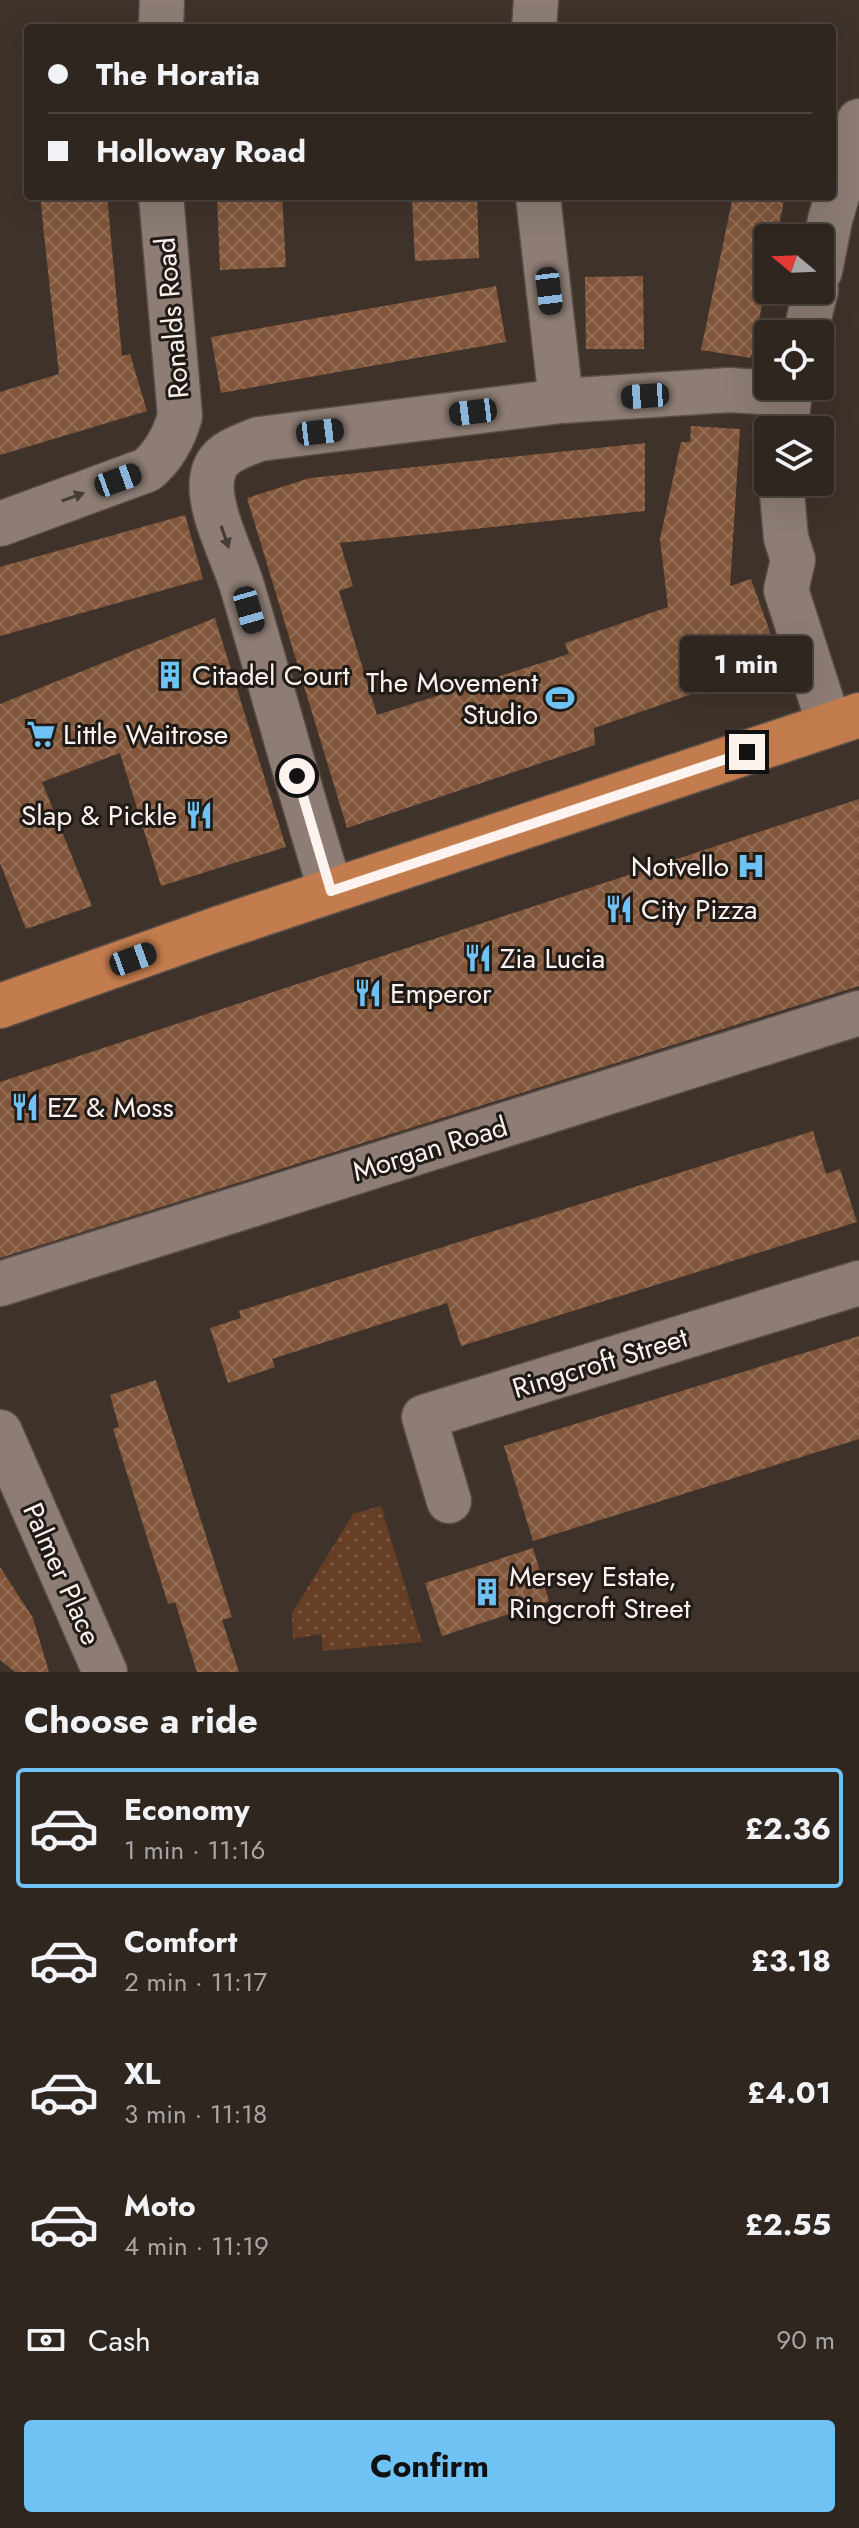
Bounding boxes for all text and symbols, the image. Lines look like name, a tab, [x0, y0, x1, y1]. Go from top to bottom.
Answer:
text: The Horatia	[96, 53, 260, 96]
text: Holloway Road	[96, 130, 306, 173]
north arrow	[754, 224, 834, 304]
map controls	[754, 224, 834, 496]
street label: Ronalds Road	[145, 236, 199, 400]
car	[534, 266, 564, 316]
button: locate	[754, 320, 834, 400]
car	[620, 382, 670, 410]
car	[448, 397, 498, 427]
button: layers	[754, 416, 834, 496]
car	[295, 417, 345, 447]
car	[91, 461, 145, 499]
one-way arrow	[61, 490, 85, 503]
one-way arrow	[220, 525, 232, 549]
car	[231, 584, 267, 636]
callout: 1 min	[681, 636, 813, 692]
text: 1 min	[714, 645, 778, 683]
place label: Citadel Court	[192, 655, 350, 696]
building icon: Citadel Court	[155, 660, 185, 690]
place label: The Movement Studio	[366, 662, 538, 735]
sports icon: The Movement Studio	[545, 683, 575, 713]
place label: Little Waitrose	[63, 714, 228, 755]
supermarket icon: Little Waitrose	[26, 719, 56, 749]
route end	[729, 734, 765, 770]
route start	[279, 758, 315, 794]
place label: Slap & Pickle	[21, 795, 177, 836]
restaurant icon: Slap & Pickle	[184, 800, 214, 830]
place label: Notvello	[631, 846, 729, 887]
hospital icon: Notvello	[736, 851, 766, 881]
place label: City Pizza	[641, 889, 758, 930]
restaurant icon: City Pizza	[604, 894, 634, 924]
place label: Zia Lucia	[500, 938, 605, 979]
car	[106, 940, 160, 978]
restaurant icon: Zia Lucia	[463, 943, 493, 973]
place label: Emperor	[390, 973, 492, 1014]
restaurant icon: Emperor	[353, 978, 383, 1008]
place label: EZ & Moss	[47, 1087, 174, 1128]
restaurant icon: EZ & Moss	[10, 1092, 40, 1122]
street label: Morgan Road	[347, 1106, 513, 1192]
street label: Ringcroft Street	[507, 1317, 693, 1409]
street label: Palmer Place	[12, 1496, 112, 1652]
place label: Mersey Estate, Ringcroft Street	[509, 1556, 691, 1629]
building icon: Mersey Estate, Ringcroft Street	[472, 1577, 502, 1607]
text: Choose a ride	[24, 1694, 258, 1746]
text: Economy	[124, 1788, 250, 1831]
icon: car	[28, 1792, 100, 1864]
text: £2.36	[745, 1807, 831, 1850]
text: 1 min · 11:16	[124, 1831, 265, 1869]
text: Comfort	[124, 1920, 237, 1963]
icon: car	[28, 1924, 100, 1996]
text: £3.18	[751, 1939, 831, 1982]
text: 2 min · 11:17	[124, 1963, 267, 2001]
text: XL	[124, 2052, 160, 2095]
icon: car	[28, 2056, 100, 2128]
text: £4.01	[747, 2071, 831, 2114]
text: 3 min · 11:18	[124, 2095, 267, 2133]
text: Moto	[124, 2184, 196, 2227]
icon: car	[28, 2188, 100, 2260]
text: £2.55	[745, 2203, 831, 2246]
text: 4 min · 11:19	[124, 2227, 269, 2265]
icon: cash	[24, 2318, 68, 2362]
text: Cash	[88, 2319, 151, 2362]
text: 90 m	[776, 2321, 835, 2359]
button: Confirm	[24, 2420, 835, 2512]

